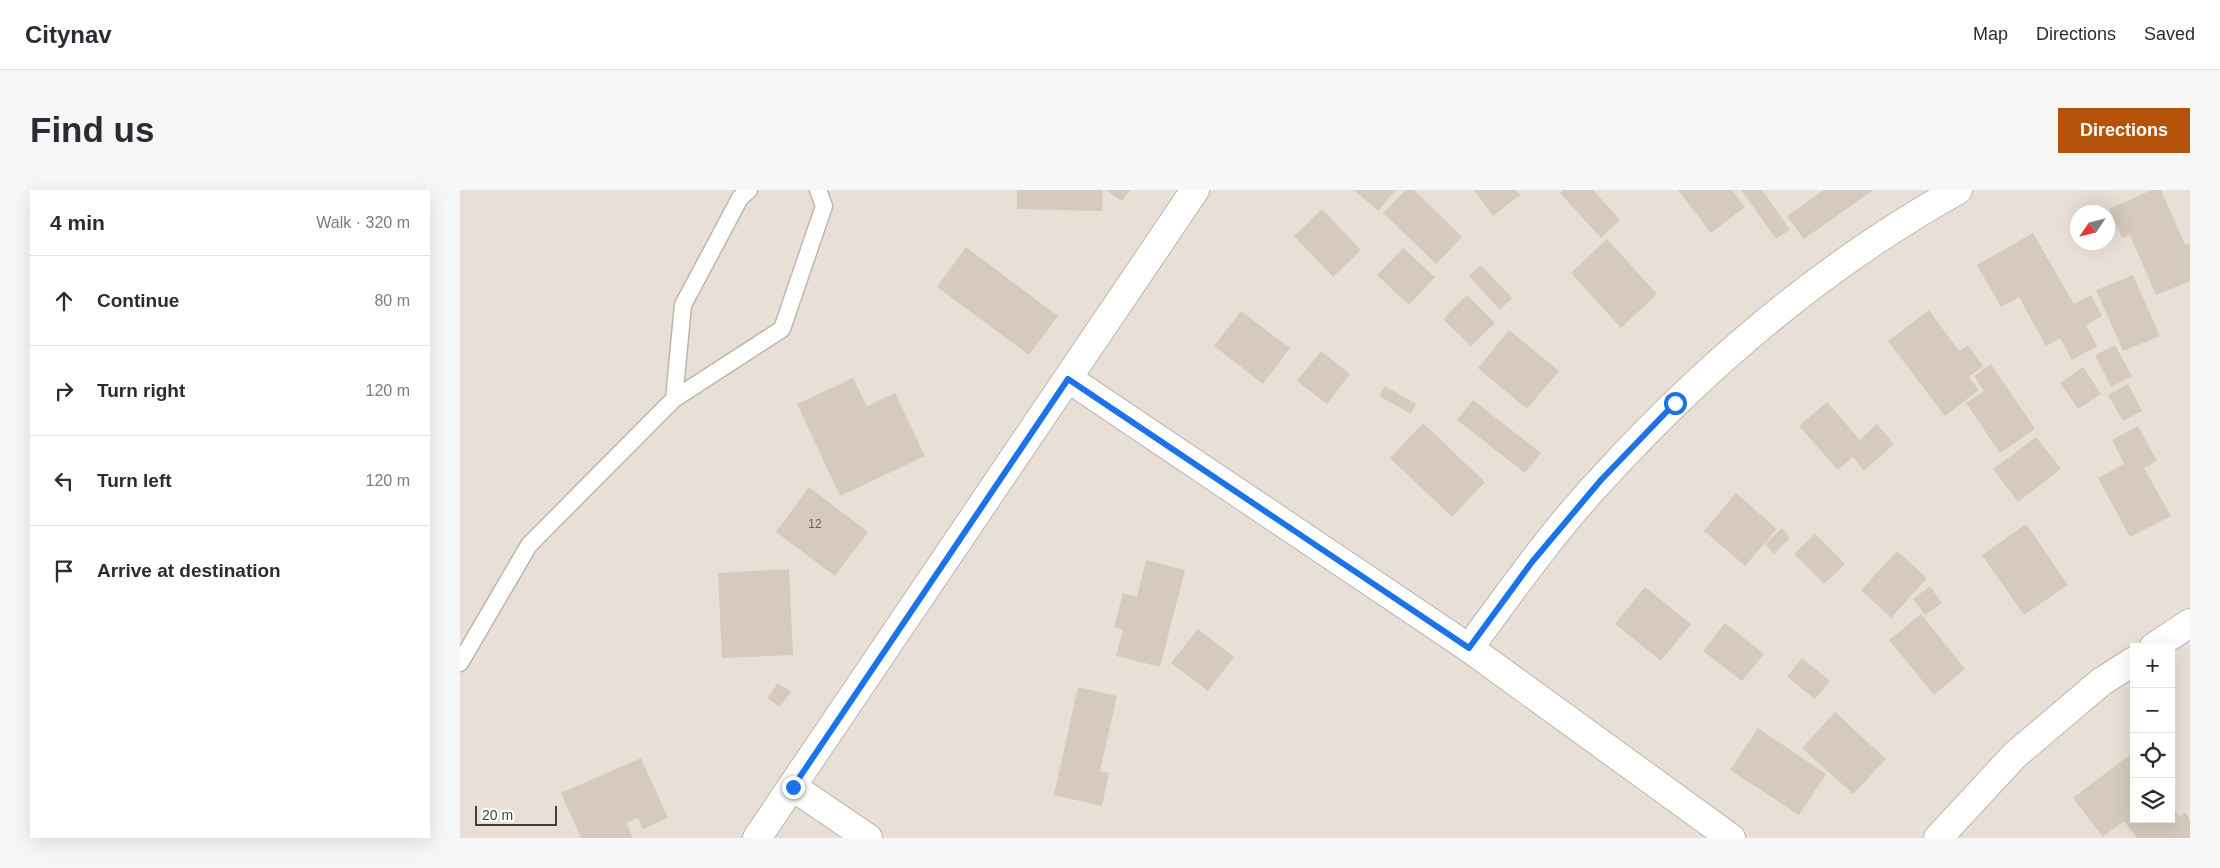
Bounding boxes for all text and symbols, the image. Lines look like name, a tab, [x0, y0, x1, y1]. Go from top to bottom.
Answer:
text: Citynav	[25, 21, 112, 48]
text: Map	[1973, 24, 2008, 44]
text: Directions	[2036, 24, 2116, 44]
text: Saved	[2144, 24, 2195, 44]
button: Directions	[2058, 108, 2190, 153]
text: Find us	[30, 110, 154, 149]
north arrow	[2070, 205, 2115, 250]
text: 4 min	[50, 211, 105, 234]
text: Walk · 320 m	[316, 214, 410, 231]
icon: ahead	[50, 287, 78, 315]
text: Continue	[97, 290, 179, 311]
text: 80 m	[374, 292, 410, 309]
icon: right	[50, 377, 78, 405]
text: Turn right	[97, 380, 185, 401]
text: 120 m	[366, 382, 410, 399]
route start	[1664, 392, 1687, 415]
icon: left	[50, 467, 78, 495]
text: Turn left	[97, 470, 172, 491]
text: 120 m	[366, 472, 410, 489]
house number: 12	[808, 517, 822, 531]
icon: arrive	[50, 557, 78, 585]
text: Arrive at destination	[97, 560, 281, 581]
map controls	[2130, 643, 2175, 823]
button: +	[2130, 643, 2175, 688]
button: −	[2130, 688, 2175, 733]
button: locate	[2130, 733, 2175, 778]
route end	[782, 776, 805, 799]
button: layers	[2130, 778, 2175, 823]
scale bar	[475, 803, 558, 826]
text: 20 m	[482, 807, 513, 823]

